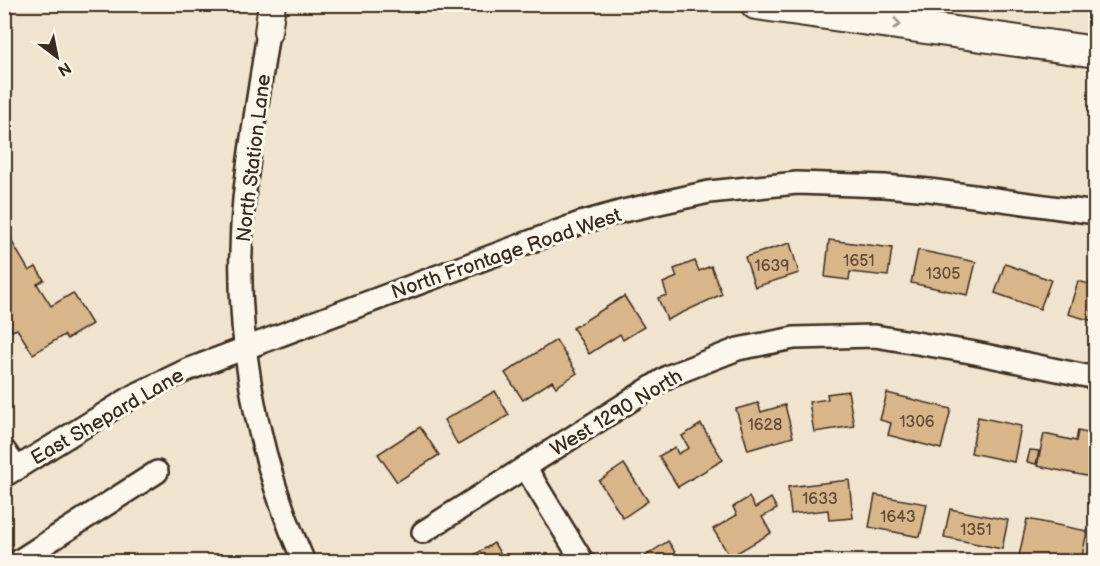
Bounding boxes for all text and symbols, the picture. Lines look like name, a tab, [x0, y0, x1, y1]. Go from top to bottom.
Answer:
one-way arrow	[892, 18, 902, 30]
north arrow	[27, 27, 87, 87]
text: N	[54, 57, 74, 80]
street label: North Station Lane	[232, 73, 276, 244]
street label: North Frontage Road West	[388, 203, 624, 305]
house number: 1651	[843, 252, 875, 271]
house number: 1639	[754, 257, 790, 276]
house number: 1305	[926, 265, 960, 284]
street label: East Shepard Lane	[27, 363, 188, 470]
street label: West 1290 North	[546, 364, 687, 462]
house number: 1306	[899, 413, 935, 432]
house number: 1628	[748, 416, 782, 435]
house number: 1633	[802, 490, 838, 509]
house number: 1643	[880, 508, 916, 527]
house number: 1351	[960, 521, 992, 540]

